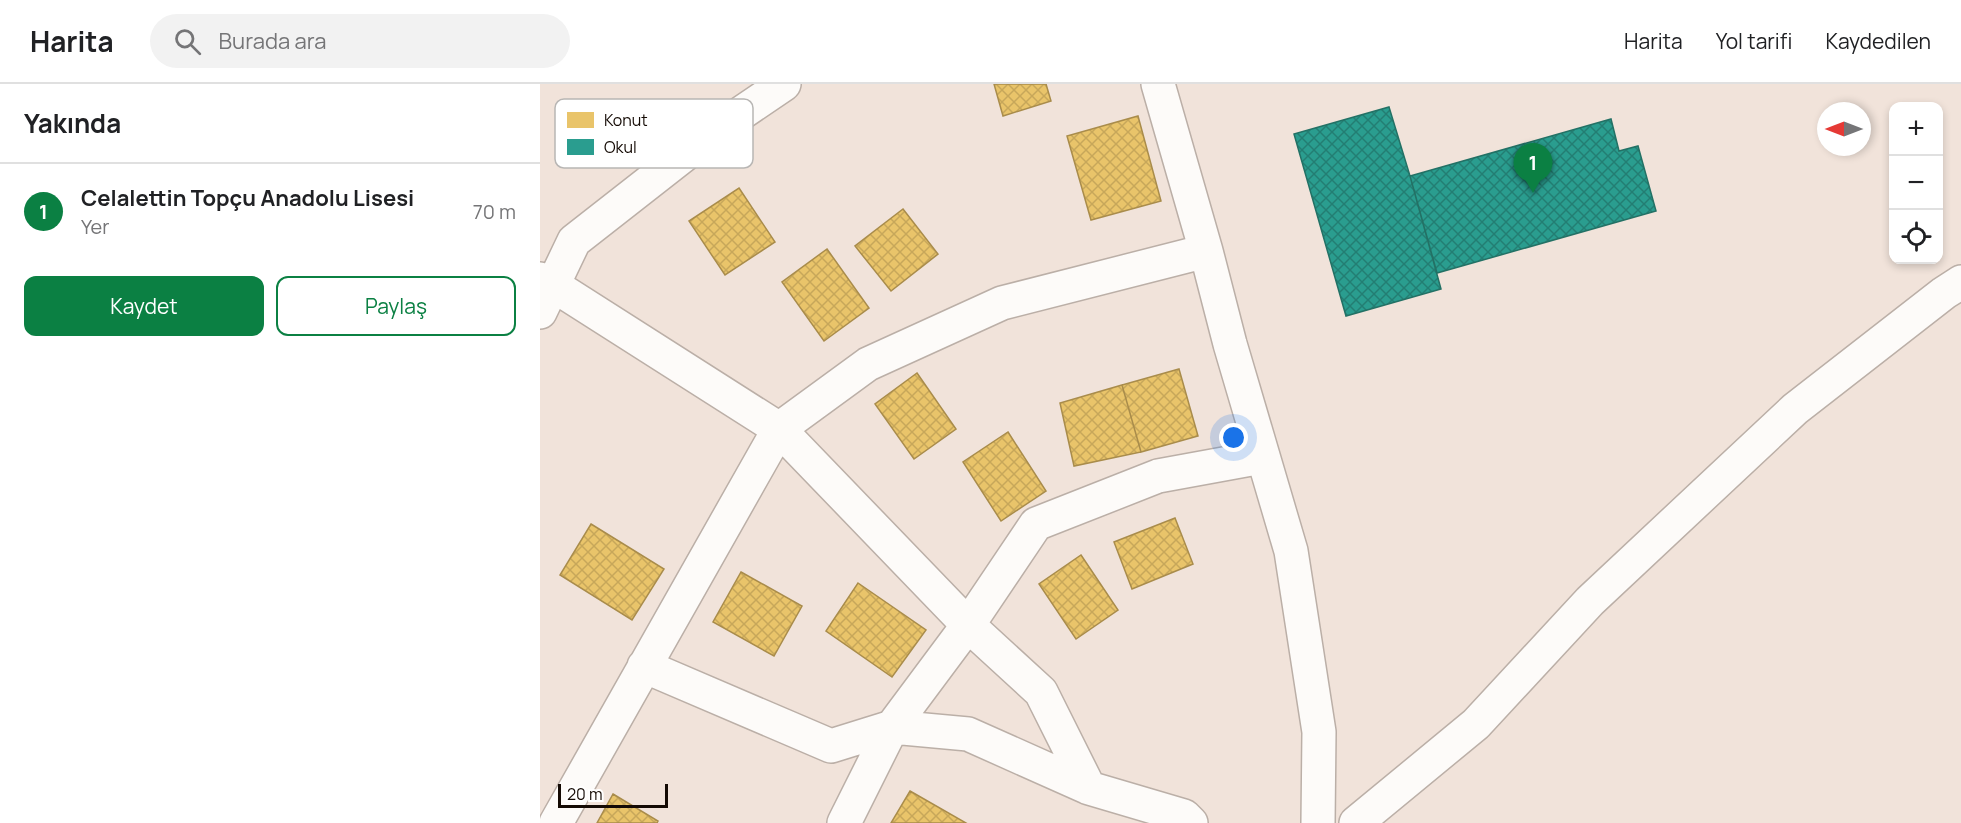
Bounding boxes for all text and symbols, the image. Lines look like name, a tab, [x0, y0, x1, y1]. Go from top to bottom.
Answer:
search box	[150, 14, 570, 68]
text: Harita	[30, 22, 114, 60]
icon: search	[171, 25, 204, 58]
text: Burada ara	[219, 26, 326, 56]
text: Harita	[1624, 27, 1683, 55]
text: Yol tarifi	[1716, 27, 1792, 55]
text: Kaydedilen	[1825, 27, 1931, 55]
legend	[555, 99, 753, 168]
north arrow	[1817, 102, 1871, 156]
map controls	[1889, 102, 1943, 264]
button: +	[1889, 102, 1943, 156]
text: Yakında	[24, 105, 121, 141]
text: Konut	[604, 109, 648, 131]
text: Okul	[604, 136, 637, 158]
pin: 1	[1514, 144, 1552, 193]
button: −	[1889, 156, 1943, 210]
text: Celalettin Topçu Anadolu Lisesi	[81, 183, 414, 213]
text: 1	[39, 198, 48, 225]
text: 70 m	[473, 198, 516, 225]
button: locate	[1889, 210, 1943, 264]
text: Yer	[81, 213, 109, 240]
button: Kaydet	[24, 276, 264, 336]
button: Paylaş	[276, 276, 516, 336]
your location	[1219, 423, 1248, 452]
scale bar	[558, 781, 668, 808]
text: 20 m	[567, 783, 603, 805]

